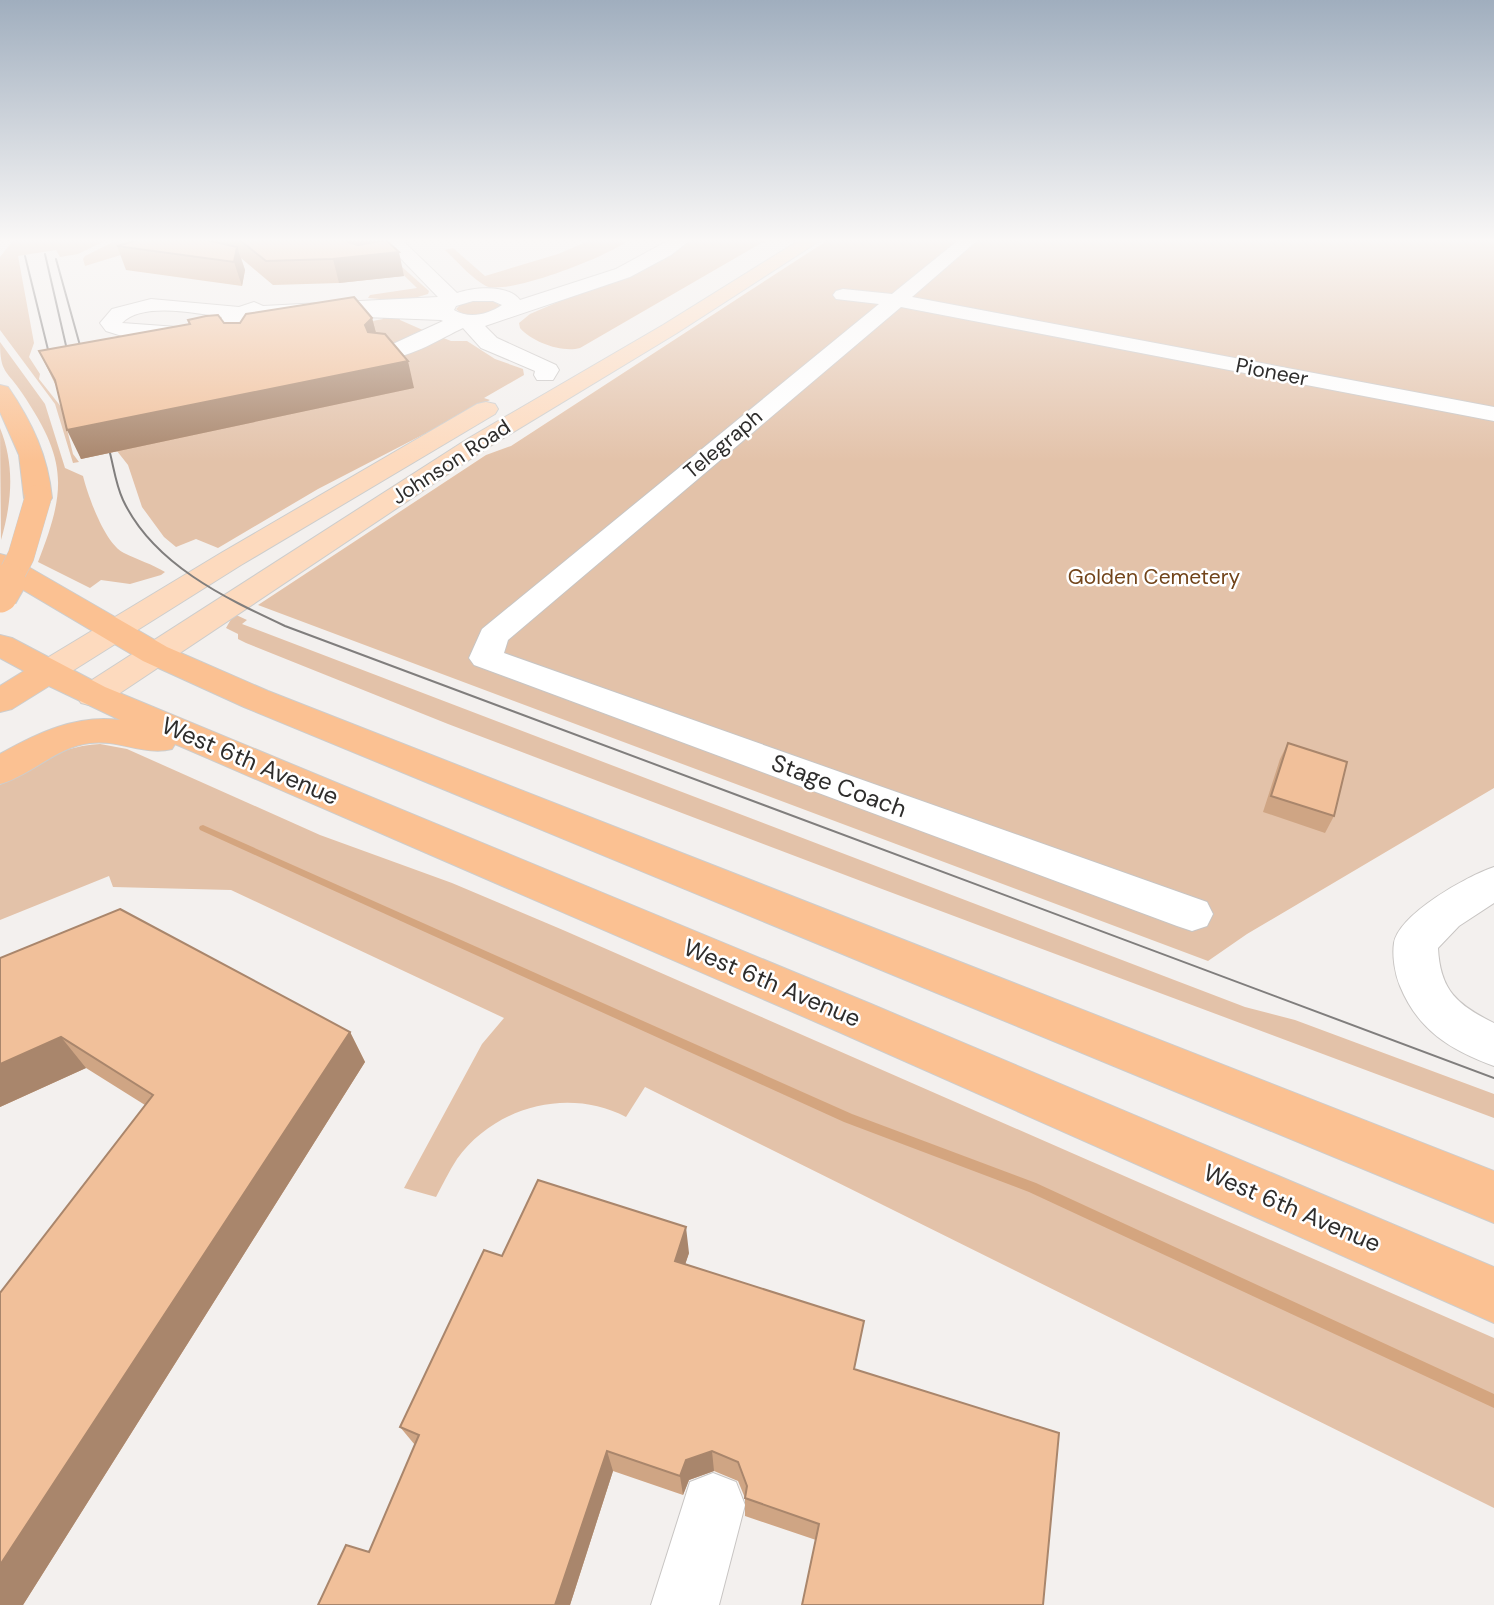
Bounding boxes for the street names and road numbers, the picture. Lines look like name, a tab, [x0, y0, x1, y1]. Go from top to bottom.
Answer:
street label: Pioneer	[1233, 351, 1311, 393]
street label: Telegraph	[678, 403, 768, 485]
street label: Johnson Road	[386, 413, 516, 511]
street label: West 6th Avenue	[157, 709, 343, 812]
street label: Stage Coach	[767, 747, 911, 824]
street label: West 6th Avenue	[679, 931, 865, 1034]
street label: West 6th Avenue	[1199, 1156, 1385, 1259]

